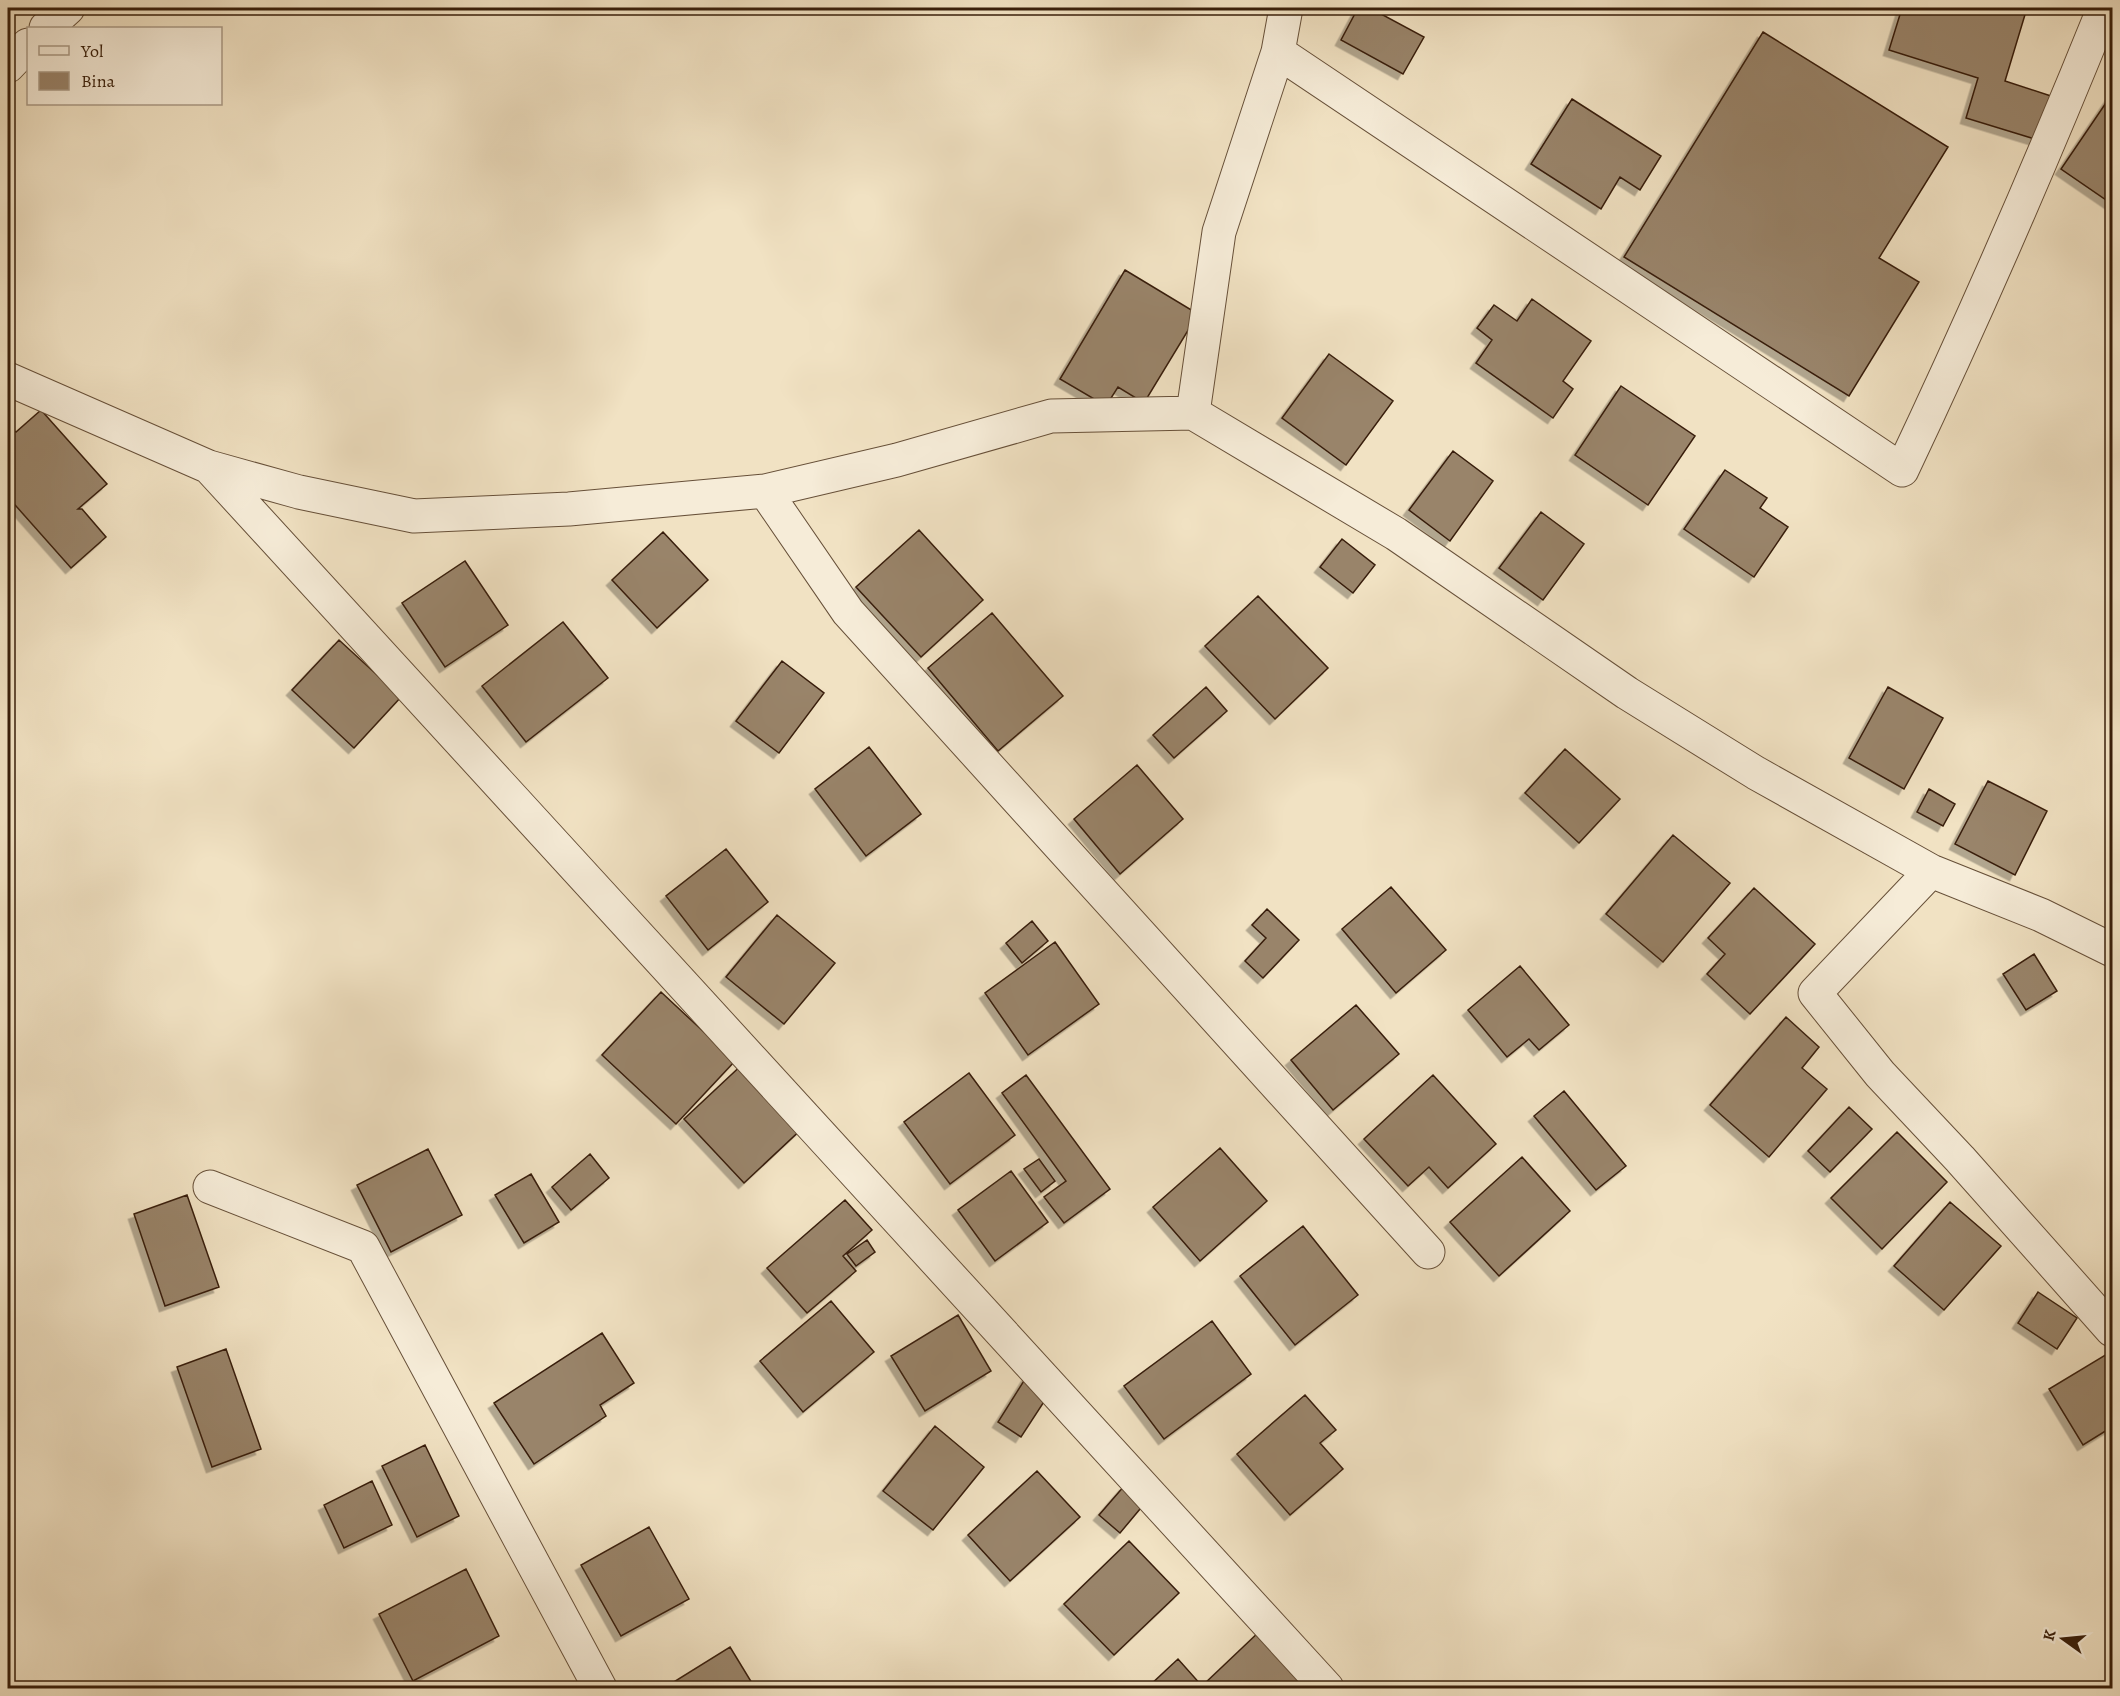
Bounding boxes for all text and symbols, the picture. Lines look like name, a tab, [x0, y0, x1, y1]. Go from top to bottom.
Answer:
legend	[27, 27, 222, 105]
text: Yol	[80, 39, 104, 63]
text: Bina	[81, 69, 116, 93]
north arrow	[2033, 1609, 2093, 1669]
text: K	[2037, 1627, 2062, 1643]

